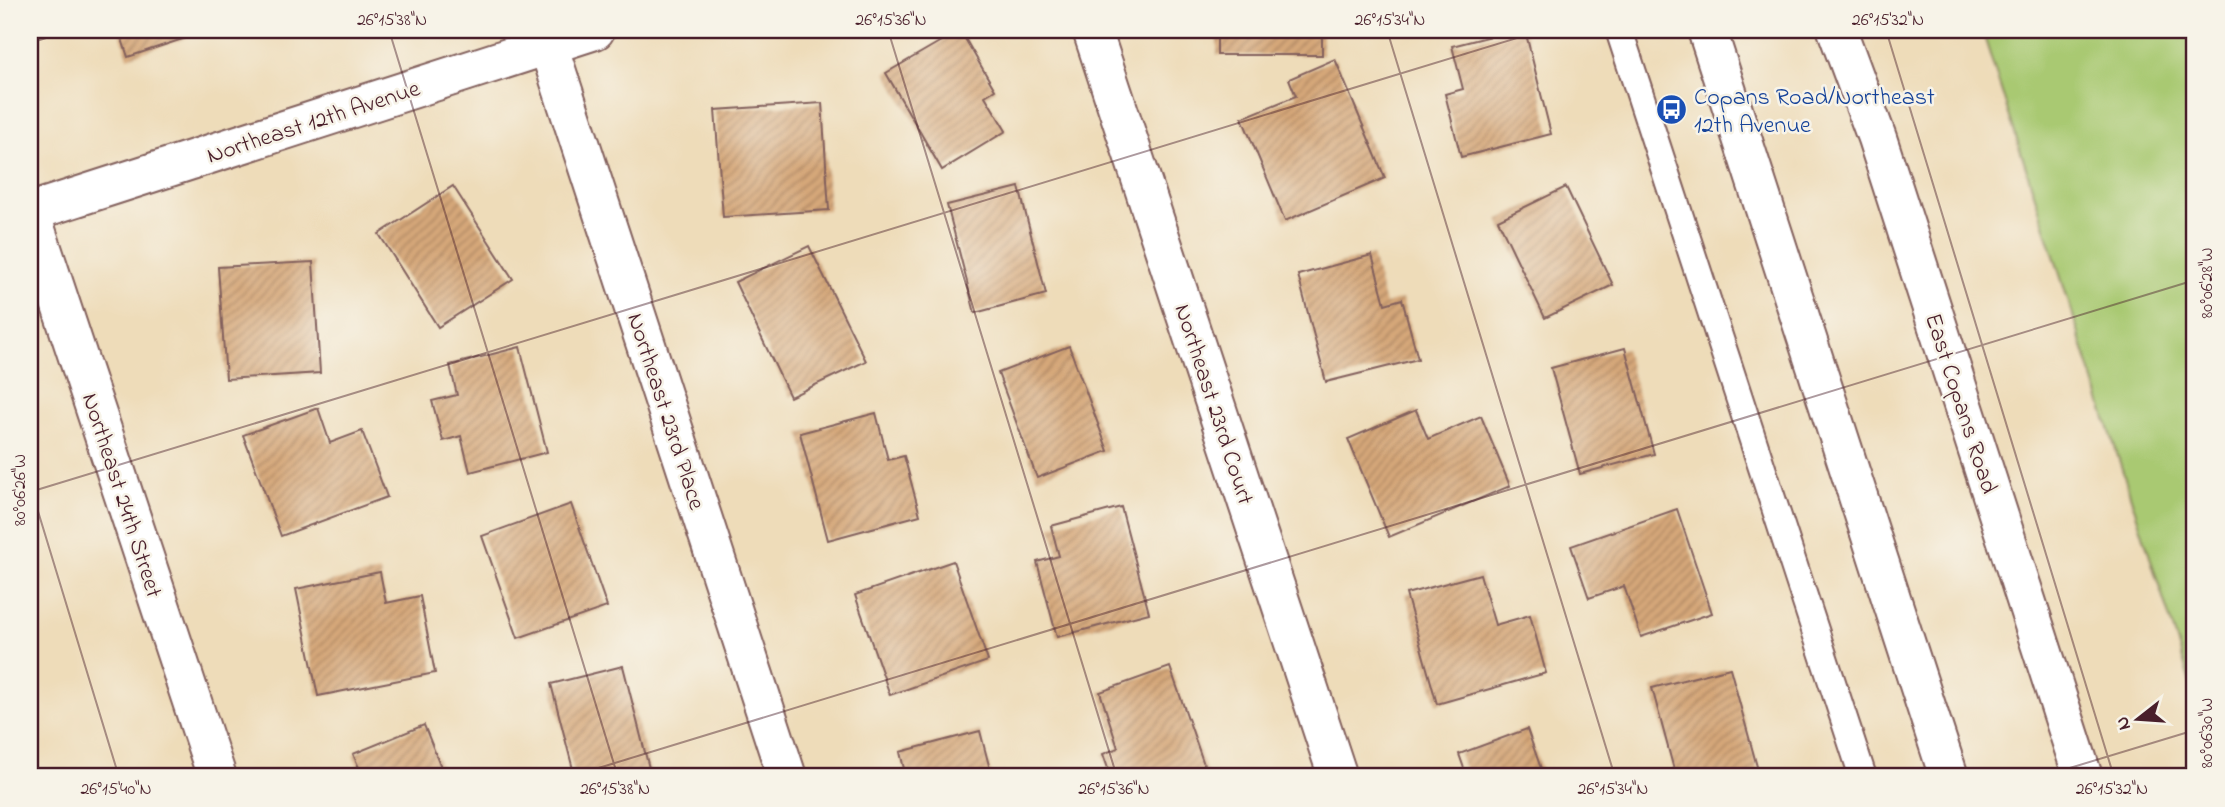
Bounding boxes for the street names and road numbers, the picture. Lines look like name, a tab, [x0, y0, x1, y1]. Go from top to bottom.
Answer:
street label: Northeast 12th Avenue	[203, 72, 425, 174]
street label: Northeast 23rd Court	[1164, 300, 1262, 510]
street label: Northeast 23rd Place	[616, 309, 713, 515]
street label: East Copans Road	[1914, 309, 2005, 499]
street label: Northeast 24th Street	[71, 389, 170, 603]

